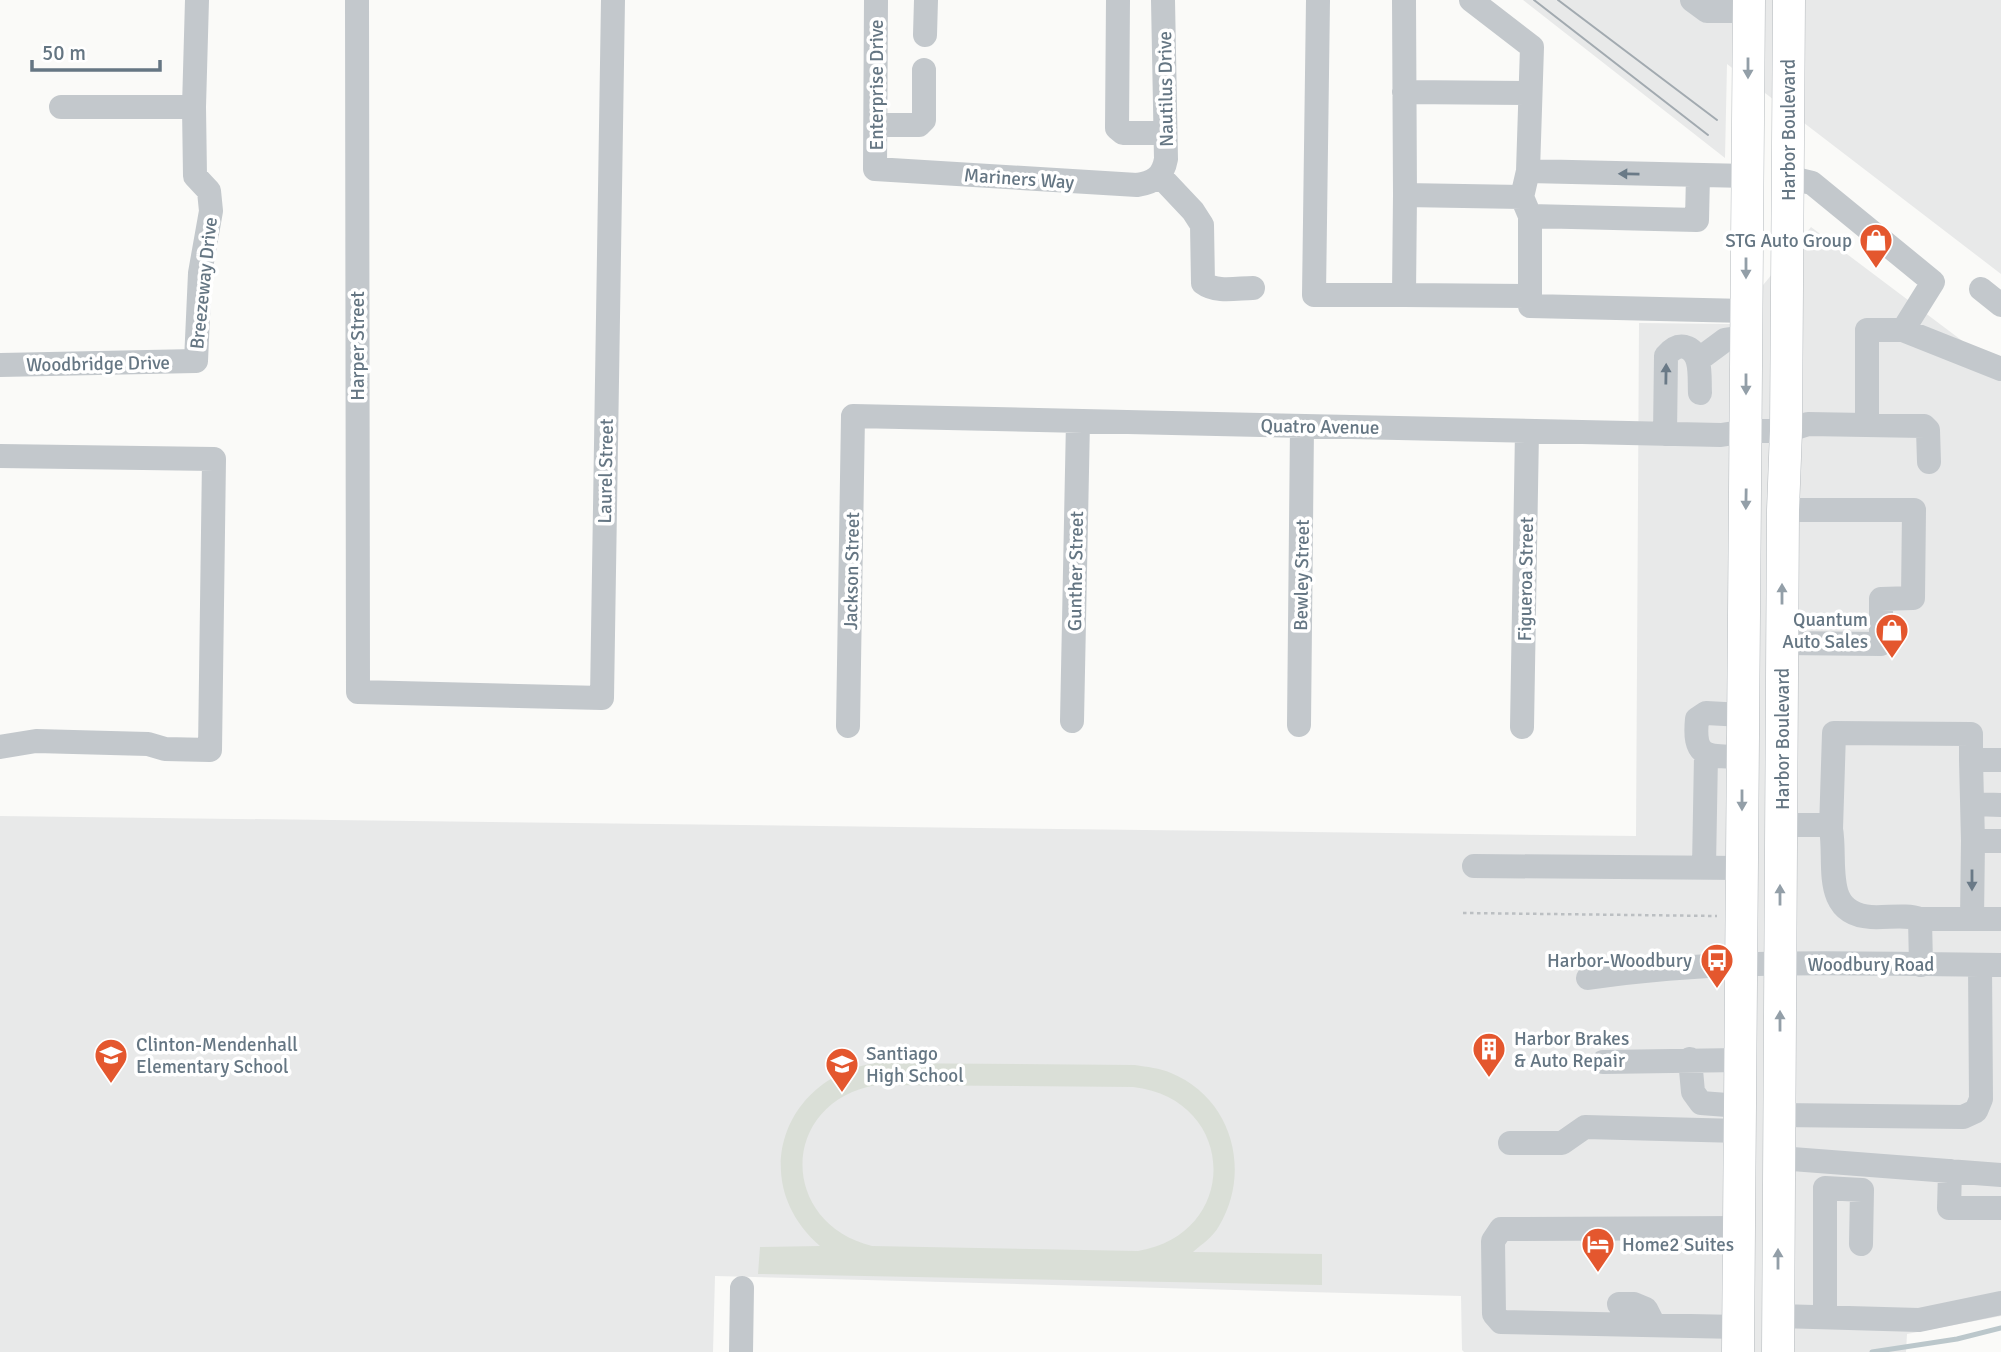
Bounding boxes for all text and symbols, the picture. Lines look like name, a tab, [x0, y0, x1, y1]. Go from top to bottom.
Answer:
street label: Enterprise Drive	[865, 19, 889, 151]
scale bar	[32, 28, 159, 72]
street label: Nautilus Drive	[1153, 31, 1179, 147]
text: 50 m	[42, 40, 86, 66]
one-way arrow	[1742, 57, 1754, 79]
street label: Harbor Boulevard	[1777, 59, 1801, 201]
street label: Mariners Way	[963, 163, 1075, 195]
one-way arrow	[1618, 168, 1640, 179]
street label: Breezeway Drive	[185, 216, 223, 350]
shop icon: STG Auto Group	[1857, 221, 1895, 270]
place label: STG Auto Group	[1725, 229, 1852, 253]
one-way arrow	[1741, 258, 1752, 280]
street label: Harper Street	[346, 291, 370, 401]
street label: Woodbridge Drive	[26, 351, 170, 377]
one-way arrow	[1660, 363, 1671, 385]
one-way arrow	[1740, 373, 1752, 395]
street label: Quatro Avenue	[1260, 414, 1380, 440]
street label: Laurel Street	[593, 418, 619, 524]
one-way arrow	[1740, 488, 1752, 510]
street label: Gunther Street	[1063, 510, 1089, 631]
street label: Jackson Street	[839, 511, 865, 630]
street label: Figueroa Street	[1513, 516, 1539, 642]
street label: Bewley Street	[1289, 519, 1315, 631]
one-way arrow	[1777, 583, 1788, 605]
place label: Quantum Auto Sales	[1782, 608, 1868, 654]
shop icon: Quantum Auto Sales	[1873, 611, 1911, 660]
street label: Harbor Boulevard	[1771, 668, 1795, 810]
one-way arrow	[1736, 789, 1748, 811]
one-way arrow	[1967, 869, 1978, 891]
one-way arrow	[1774, 884, 1786, 906]
bus stop icon: Harbor-Woodbury	[1698, 941, 1736, 990]
place label: Harbor-Woodbury	[1547, 949, 1692, 973]
street label: Woodbury Road	[1808, 953, 1934, 977]
one-way arrow	[1774, 1010, 1786, 1032]
place label: Harbor Brakes & Auto Repair	[1514, 1027, 1629, 1073]
building icon: Harbor Brakes & Auto Repair	[1470, 1030, 1508, 1079]
place label: Clinton-Mendenhall Elementary School	[136, 1033, 298, 1079]
school or university icon: Clinton-Mendenhall Elementary School	[92, 1036, 130, 1085]
place label: Santiago High School	[866, 1042, 964, 1088]
school or university icon: Santiago High School	[823, 1045, 861, 1094]
hotel icon: Home2 Suites	[1579, 1225, 1617, 1274]
place label: Home2 Suites	[1622, 1233, 1734, 1257]
one-way arrow	[1772, 1248, 1784, 1270]

